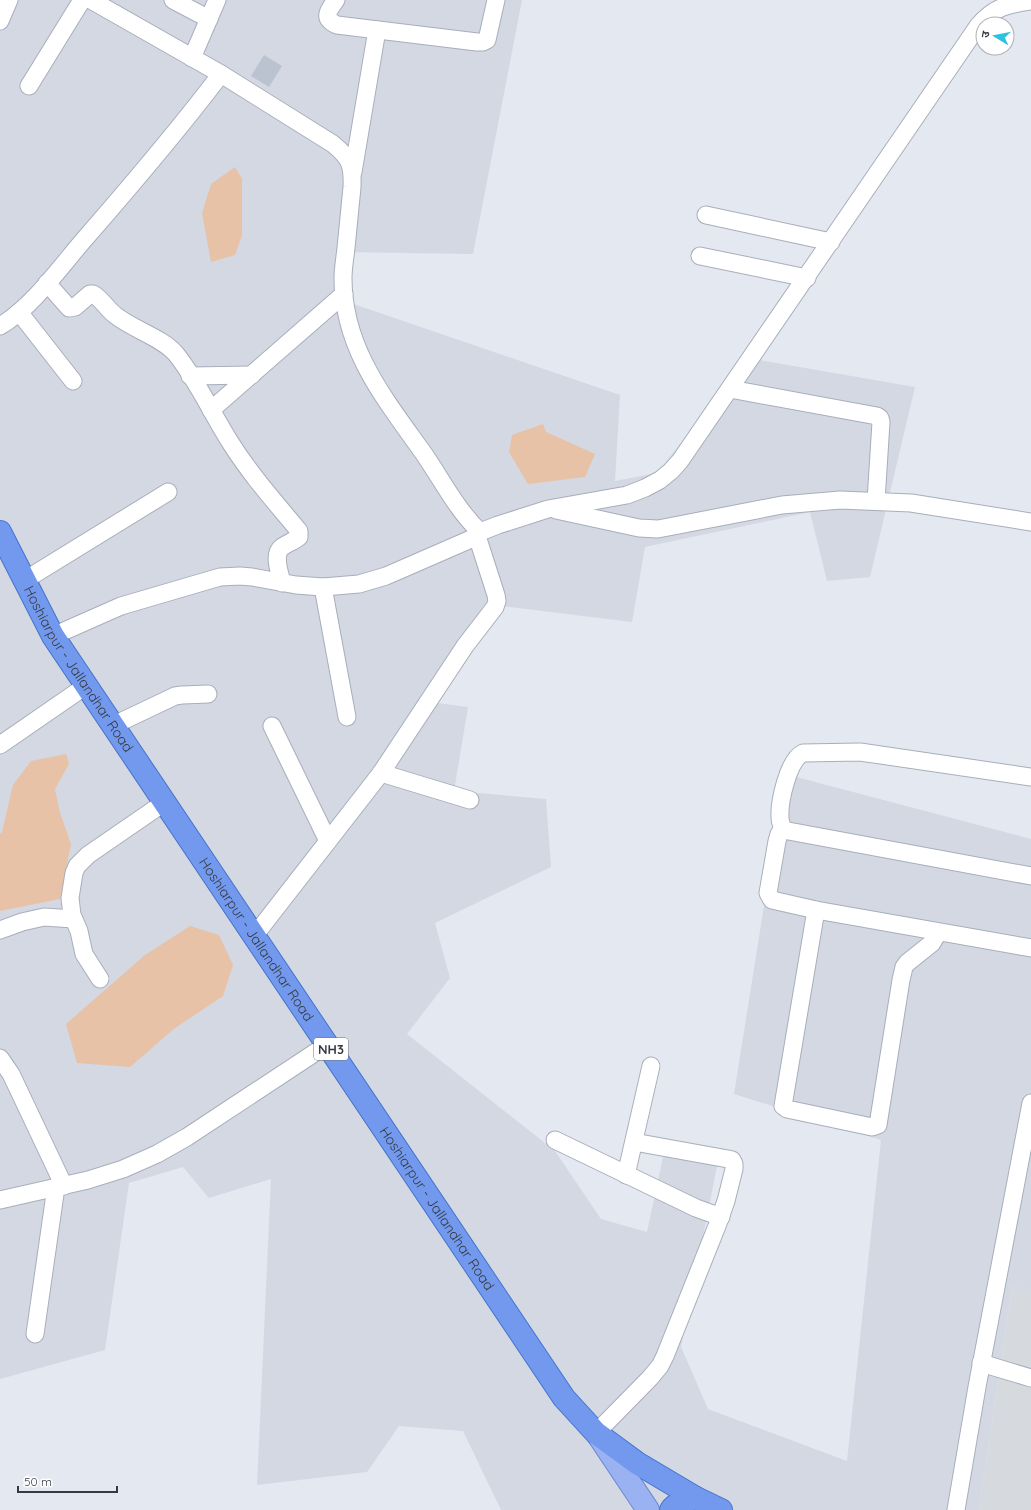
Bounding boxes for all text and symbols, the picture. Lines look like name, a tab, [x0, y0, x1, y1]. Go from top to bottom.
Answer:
north arrow	[975, 16, 1015, 56]
text: उ	[978, 29, 993, 39]
street label: Hoshiarpur - Jallandhar Road	[20, 583, 137, 756]
street label: Hoshiarpur - Jallandhar Road	[195, 854, 318, 1025]
road number: NH3	[314, 1038, 348, 1060]
street label: Hoshiarpur - Jallandhar Road	[376, 1123, 498, 1294]
scale bar	[18, 1468, 117, 1494]
text: 50 m	[24, 1474, 52, 1489]

